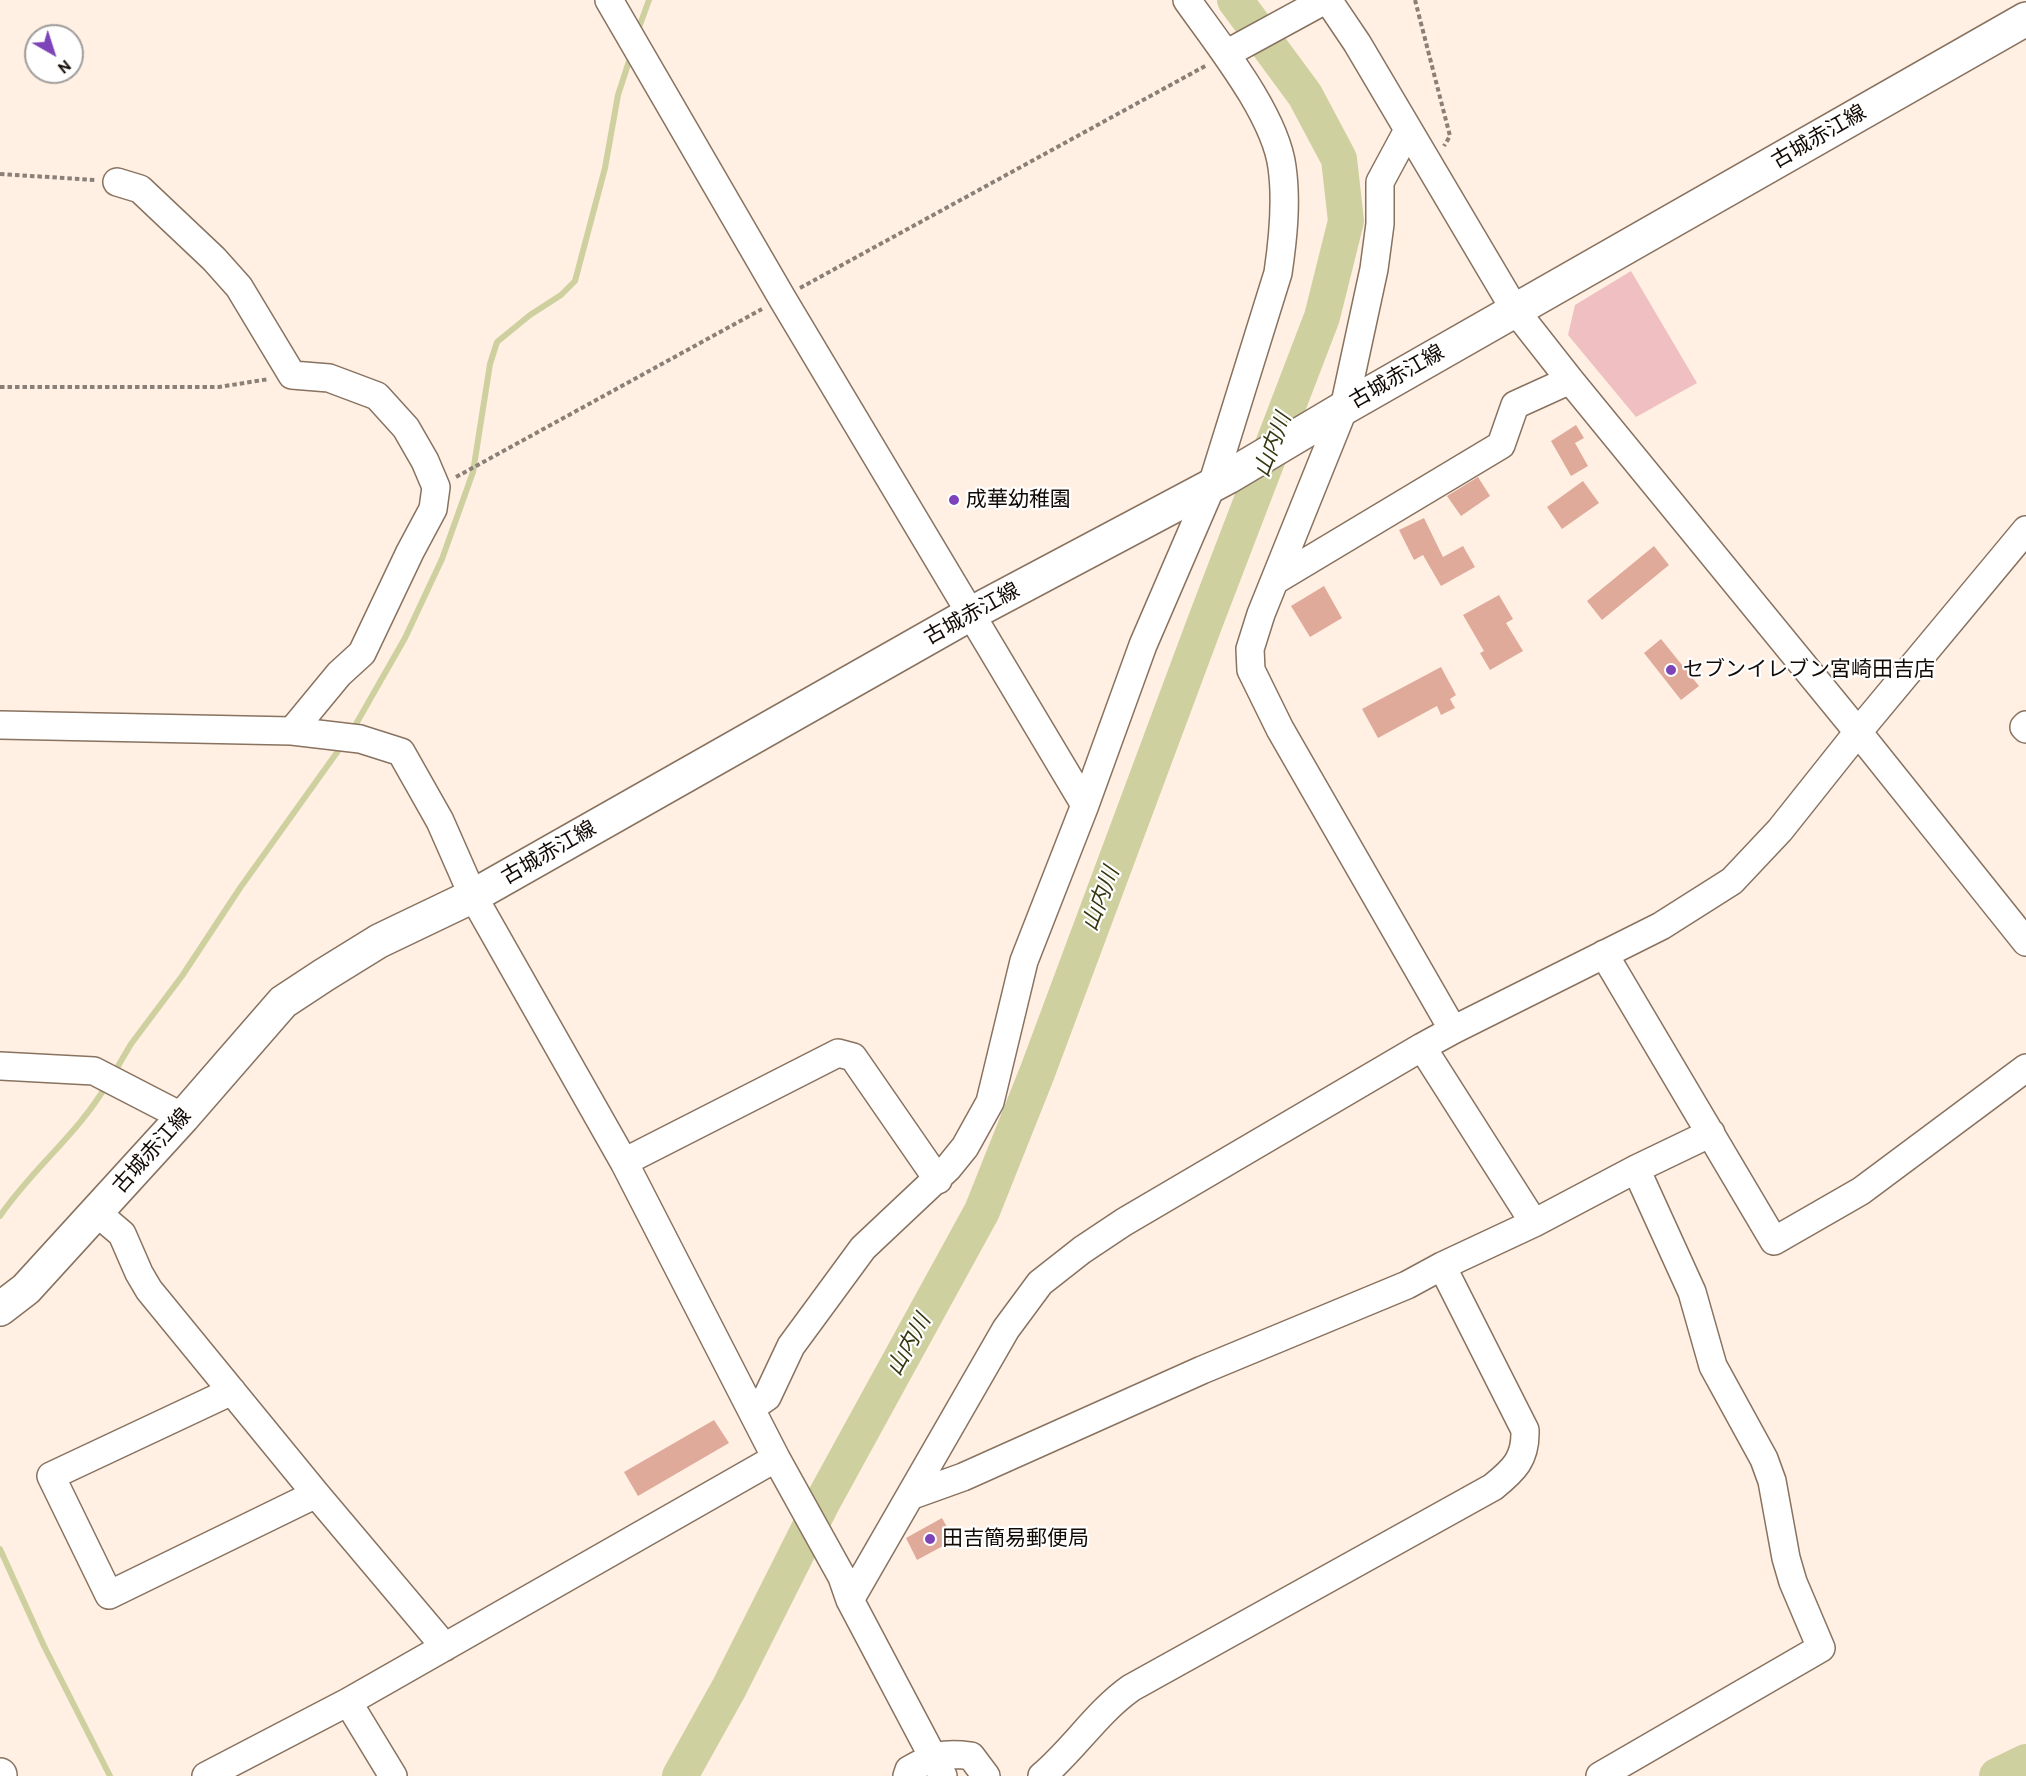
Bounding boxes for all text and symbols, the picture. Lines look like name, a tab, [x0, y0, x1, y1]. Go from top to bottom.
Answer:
north arrow	[24, 24, 84, 84]
text: N	[54, 56, 75, 78]
street label: 古城赤江線	[1767, 100, 1871, 174]
street label: 古城赤江線	[1345, 340, 1449, 414]
water label: 山内川	[1249, 409, 1297, 481]
place label: 成華幼稚園	[966, 487, 1071, 513]
marker: 成華幼稚園	[947, 493, 961, 507]
street label: 古城赤江線	[920, 578, 1024, 650]
place label: セブンイレブン宮崎田吉店	[1683, 657, 1935, 683]
marker: セブンイレブン宮崎田吉店	[1664, 663, 1678, 677]
street label: 古城赤江線	[497, 816, 601, 890]
water label: 山内川	[1077, 863, 1125, 935]
street label: 古城赤江線	[108, 1104, 196, 1198]
water label: 山内川	[881, 1310, 937, 1380]
place label: 田吉簡易郵便局	[942, 1526, 1089, 1552]
marker: 田吉簡易郵便局	[923, 1532, 937, 1546]

